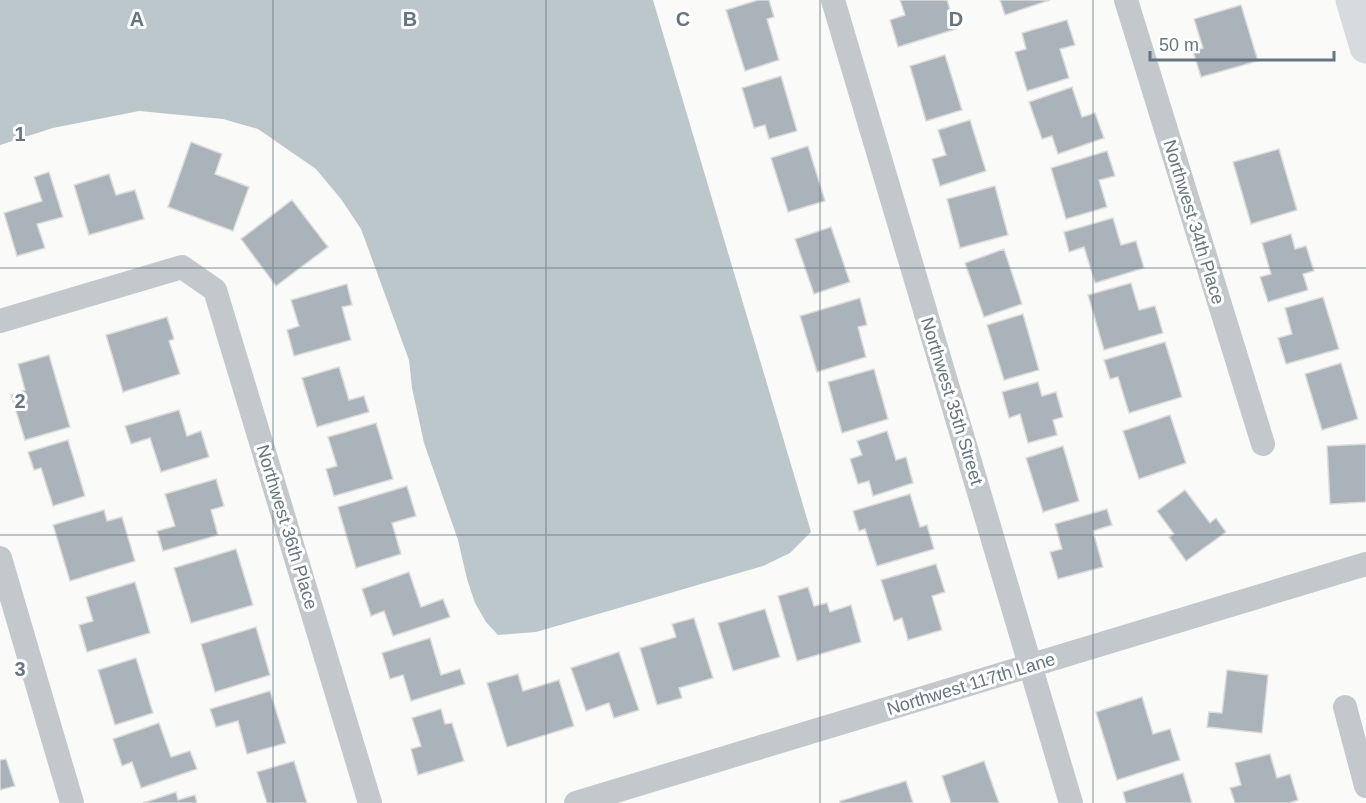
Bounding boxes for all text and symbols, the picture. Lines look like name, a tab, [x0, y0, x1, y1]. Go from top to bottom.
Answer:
text: A	[130, 8, 144, 30]
text: B	[403, 8, 417, 30]
text: C	[676, 8, 690, 30]
text: D	[949, 8, 963, 30]
scale bar	[1150, 24, 1334, 62]
text: 50 m	[1159, 35, 1199, 55]
text: 1	[14, 123, 26, 145]
street label: Northwest 34th Place	[1159, 137, 1229, 307]
street label: Northwest 35th Street	[917, 315, 987, 487]
text: 2	[14, 390, 26, 412]
street label: Northwest 36th Place	[252, 442, 322, 612]
street label: Northwest 117th Lane	[885, 649, 1057, 719]
text: 3	[14, 658, 26, 680]

